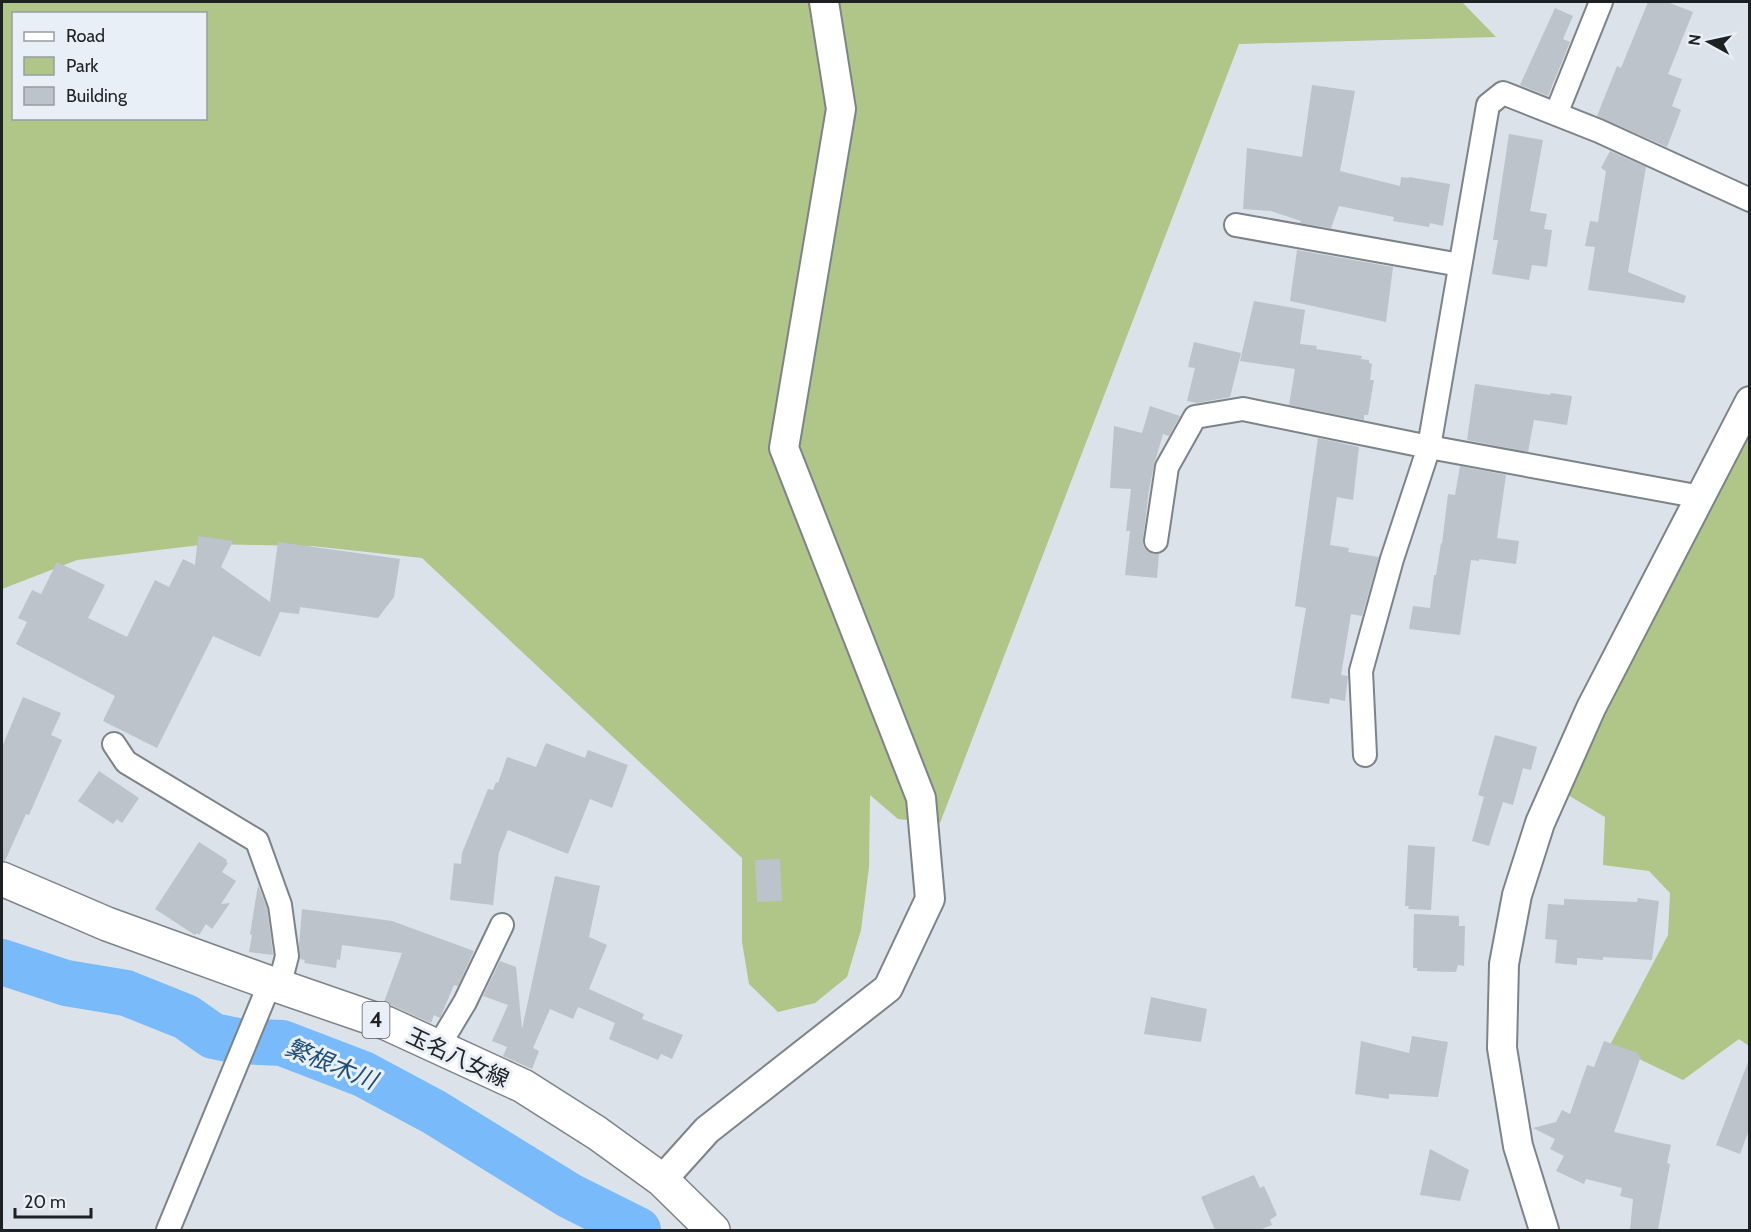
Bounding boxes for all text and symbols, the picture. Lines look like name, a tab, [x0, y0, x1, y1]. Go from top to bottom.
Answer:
legend	[12, 12, 207, 120]
north arrow	[1679, 12, 1739, 72]
text: Road	[66, 25, 105, 47]
text: N	[1684, 33, 1705, 47]
text: Park	[66, 55, 99, 77]
text: Building	[66, 85, 128, 107]
road number: 4	[362, 1002, 389, 1038]
street label: 玉名八女線	[402, 1022, 513, 1093]
water label: 繁根木川	[281, 1032, 384, 1096]
scale bar	[15, 1181, 92, 1219]
text: 20 m	[24, 1191, 66, 1213]

